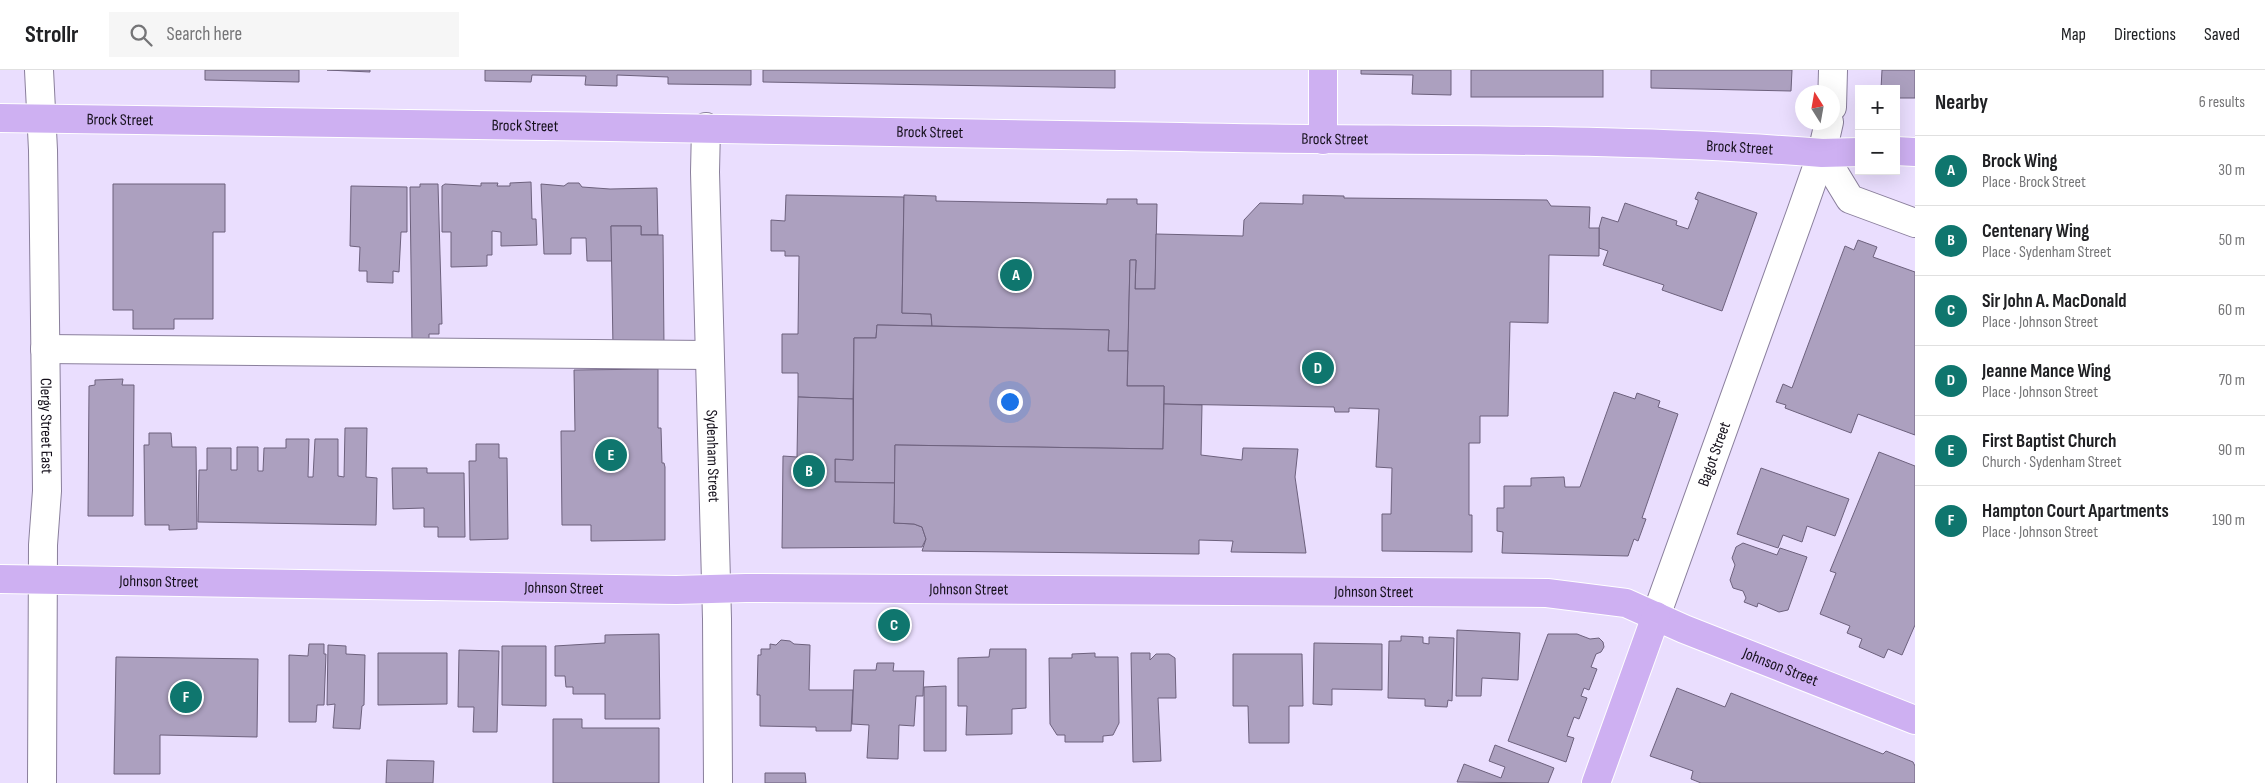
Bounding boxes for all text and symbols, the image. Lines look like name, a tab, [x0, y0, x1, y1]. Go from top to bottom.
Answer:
search box	[109, 12, 459, 57]
text: Strollr	[25, 20, 79, 49]
icon: search	[127, 21, 155, 49]
text: Search here	[167, 23, 242, 46]
text: Map	[2061, 24, 2086, 45]
text: Directions	[2114, 24, 2176, 45]
text: Saved	[2204, 24, 2240, 45]
north arrow	[1795, 85, 1840, 130]
map controls	[1855, 85, 1900, 175]
button: +	[1855, 85, 1900, 130]
text: Nearby	[1935, 90, 1988, 115]
text: 6 results	[2199, 93, 2245, 112]
street label: Brock Street	[86, 110, 154, 130]
street label: Brock Street	[491, 116, 559, 136]
street label: Brock Street	[896, 122, 964, 142]
street label: Brock Street	[1301, 129, 1369, 149]
button: −	[1855, 130, 1900, 175]
street label: Brock Street	[1706, 136, 1774, 159]
text: Brock Wing	[1982, 150, 2058, 173]
text: A	[1947, 161, 1955, 180]
text: 30 m	[2218, 161, 2245, 180]
text: Place · Brock Street	[1982, 173, 2086, 192]
text: Centenary Wing	[1982, 220, 2089, 243]
text: B	[1947, 231, 1955, 250]
text: 50 m	[2219, 231, 2245, 250]
text: Place · Sydenham Street	[1982, 243, 2111, 262]
pin: A	[1000, 256, 1032, 294]
text: Sir John A. MacDonald	[1982, 290, 2127, 313]
text: C	[1947, 301, 1955, 320]
text: 60 m	[2218, 301, 2245, 320]
text: Place · Johnson Street	[1982, 313, 2098, 332]
pin: D	[1302, 349, 1334, 387]
text: Jeanne Mance Wing	[1982, 360, 2111, 383]
text: D	[1947, 371, 1955, 390]
text: 70 m	[2219, 371, 2245, 390]
street label: Clergy Street East	[36, 378, 56, 474]
text: Place · Johnson Street	[1982, 383, 2098, 402]
your location	[997, 389, 1023, 415]
street label: Sydenham Street	[702, 409, 723, 502]
street label: Bagot Street	[1694, 419, 1735, 489]
text: First Baptist Church	[1982, 430, 2116, 453]
pin: E	[595, 436, 627, 474]
text: E	[1948, 441, 1954, 460]
text: 90 m	[2218, 441, 2245, 460]
pin: B	[793, 452, 825, 490]
text: Church · Sydenham Street	[1982, 453, 2122, 472]
text: Hampton Court Apartments	[1982, 500, 2169, 523]
text: F	[1948, 511, 1954, 530]
text: 190 m	[2212, 511, 2245, 530]
text: Place · Johnson Street	[1982, 523, 2098, 542]
street label: Johnson Street	[118, 571, 199, 592]
street label: Johnson Street	[523, 578, 604, 598]
street label: Johnson Street	[928, 580, 1009, 599]
street label: Johnson Street	[1333, 582, 1414, 602]
pin: C	[878, 606, 910, 644]
street label: Johnson Street	[1739, 643, 1821, 690]
pin: F	[170, 678, 202, 716]

